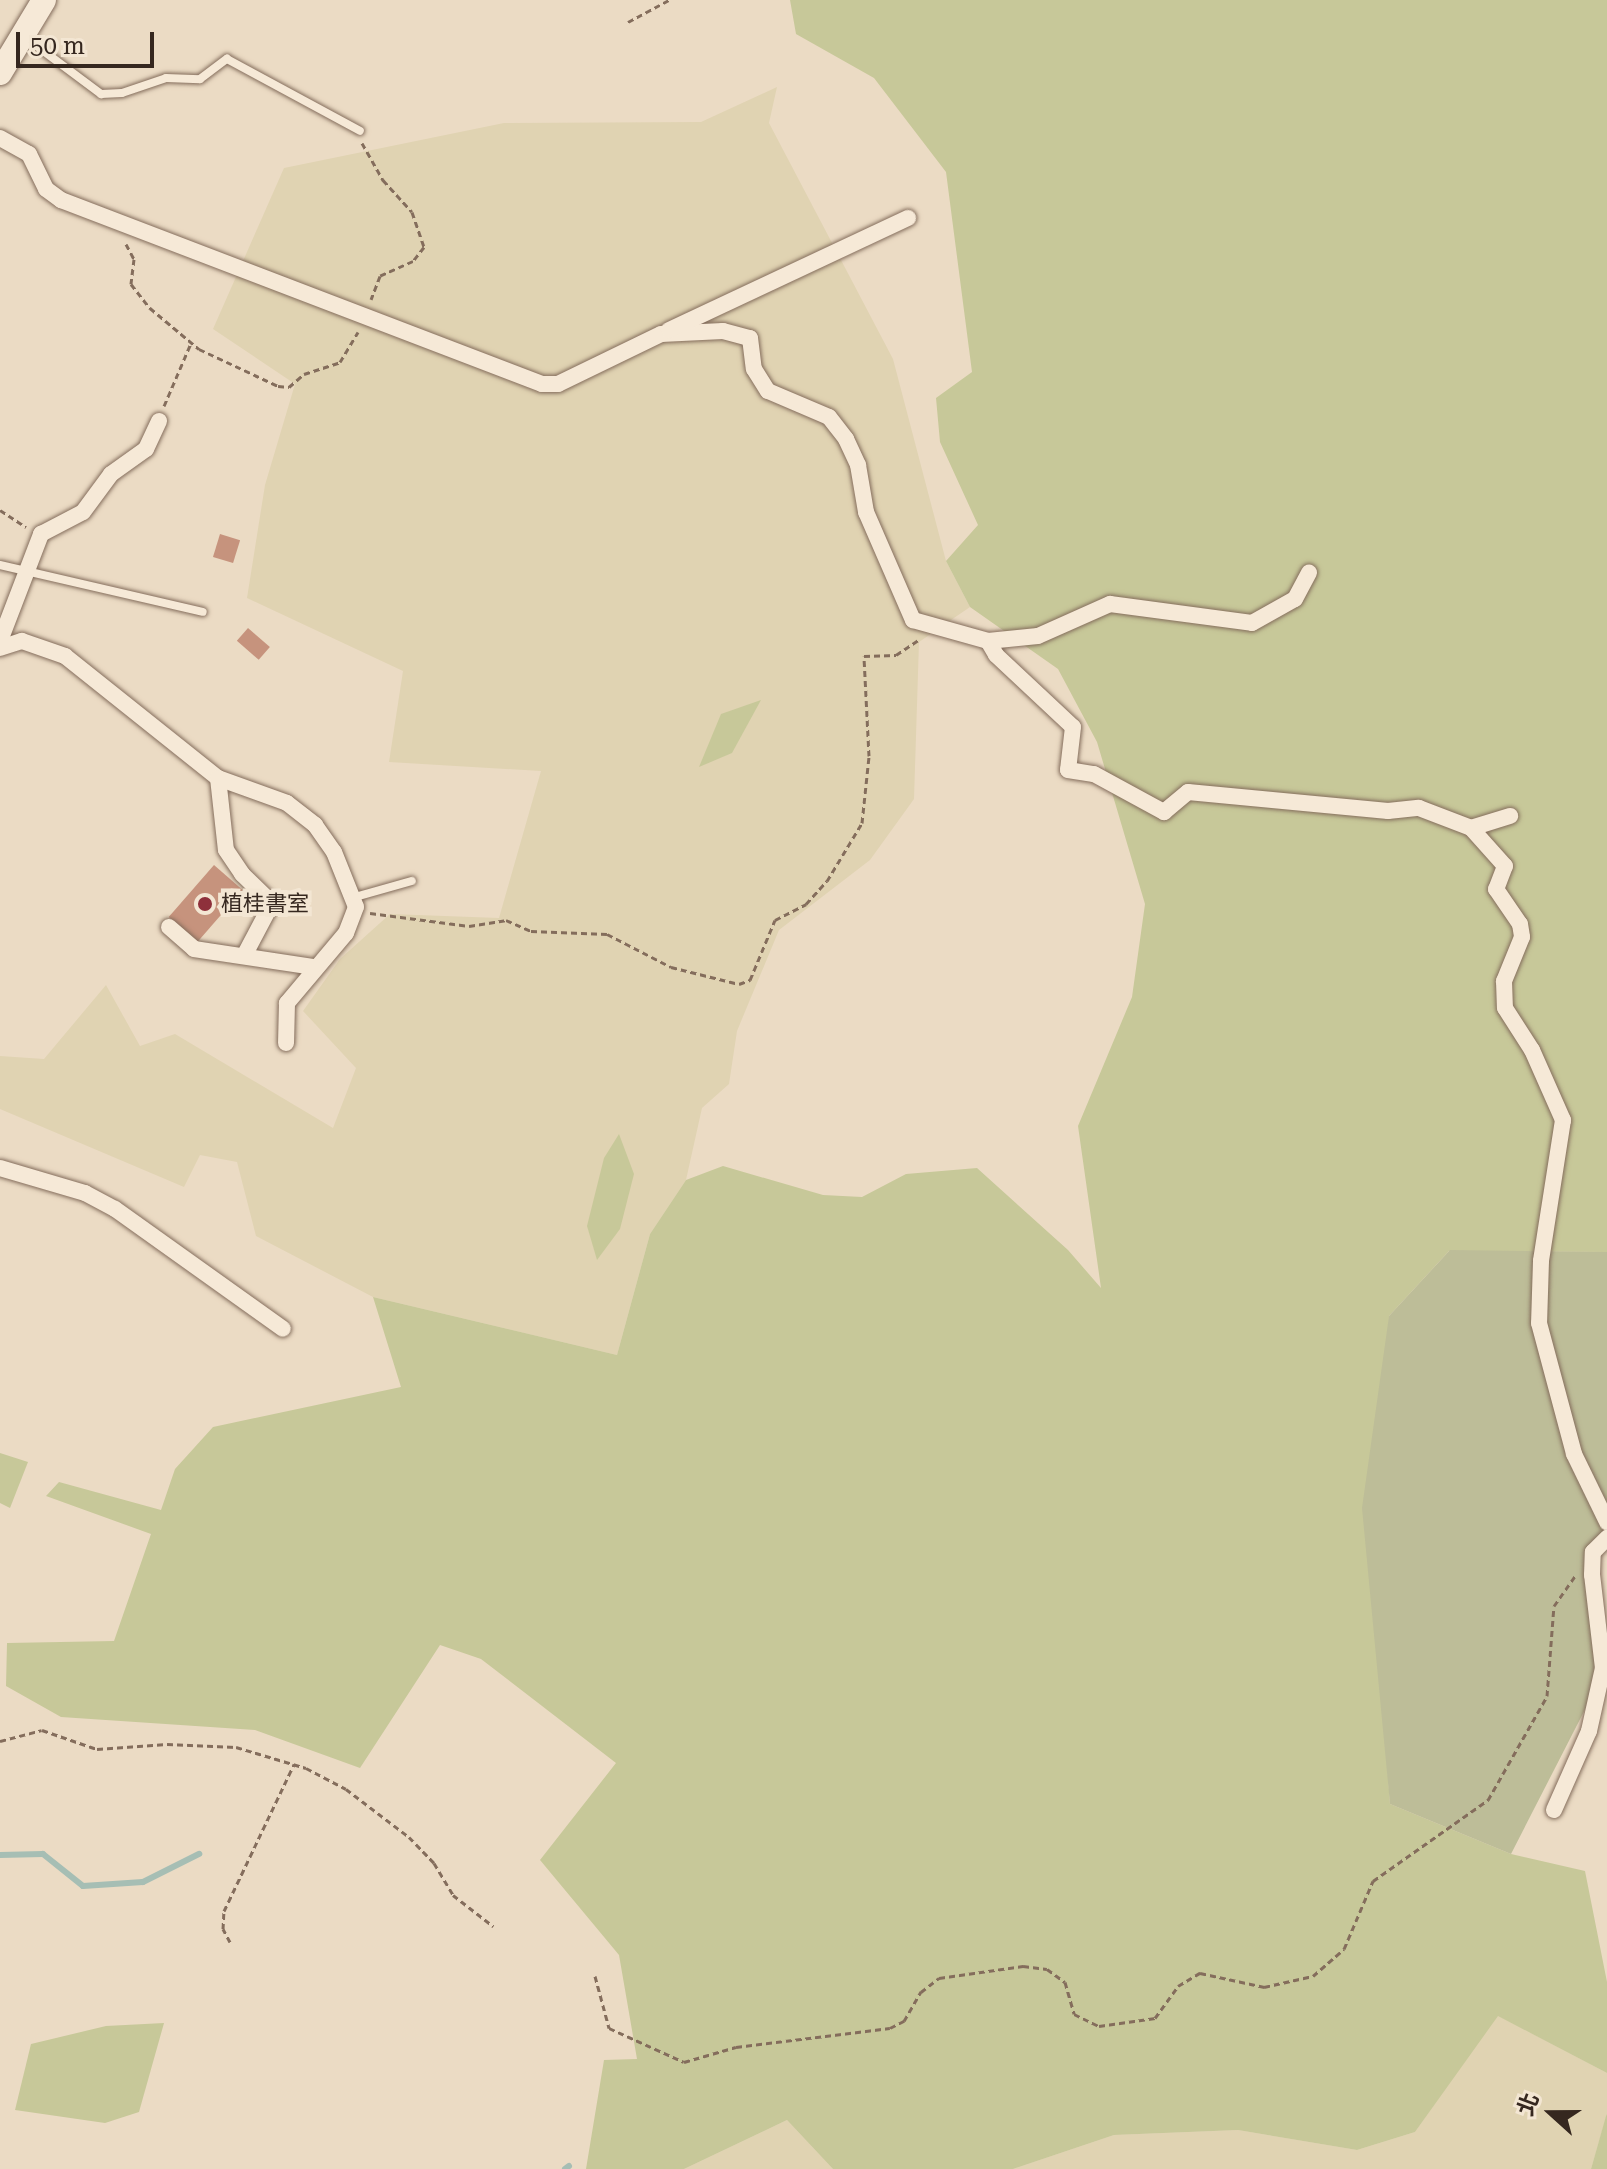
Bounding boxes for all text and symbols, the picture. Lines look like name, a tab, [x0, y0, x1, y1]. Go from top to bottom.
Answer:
scale bar	[20, 16, 158, 66]
text: 50 m	[30, 32, 85, 60]
place label: 植桂書室	[221, 891, 309, 917]
marker: 植桂書室	[196, 895, 214, 913]
north arrow	[1511, 2073, 1591, 2153]
text: 北	[1513, 2089, 1544, 2119]

